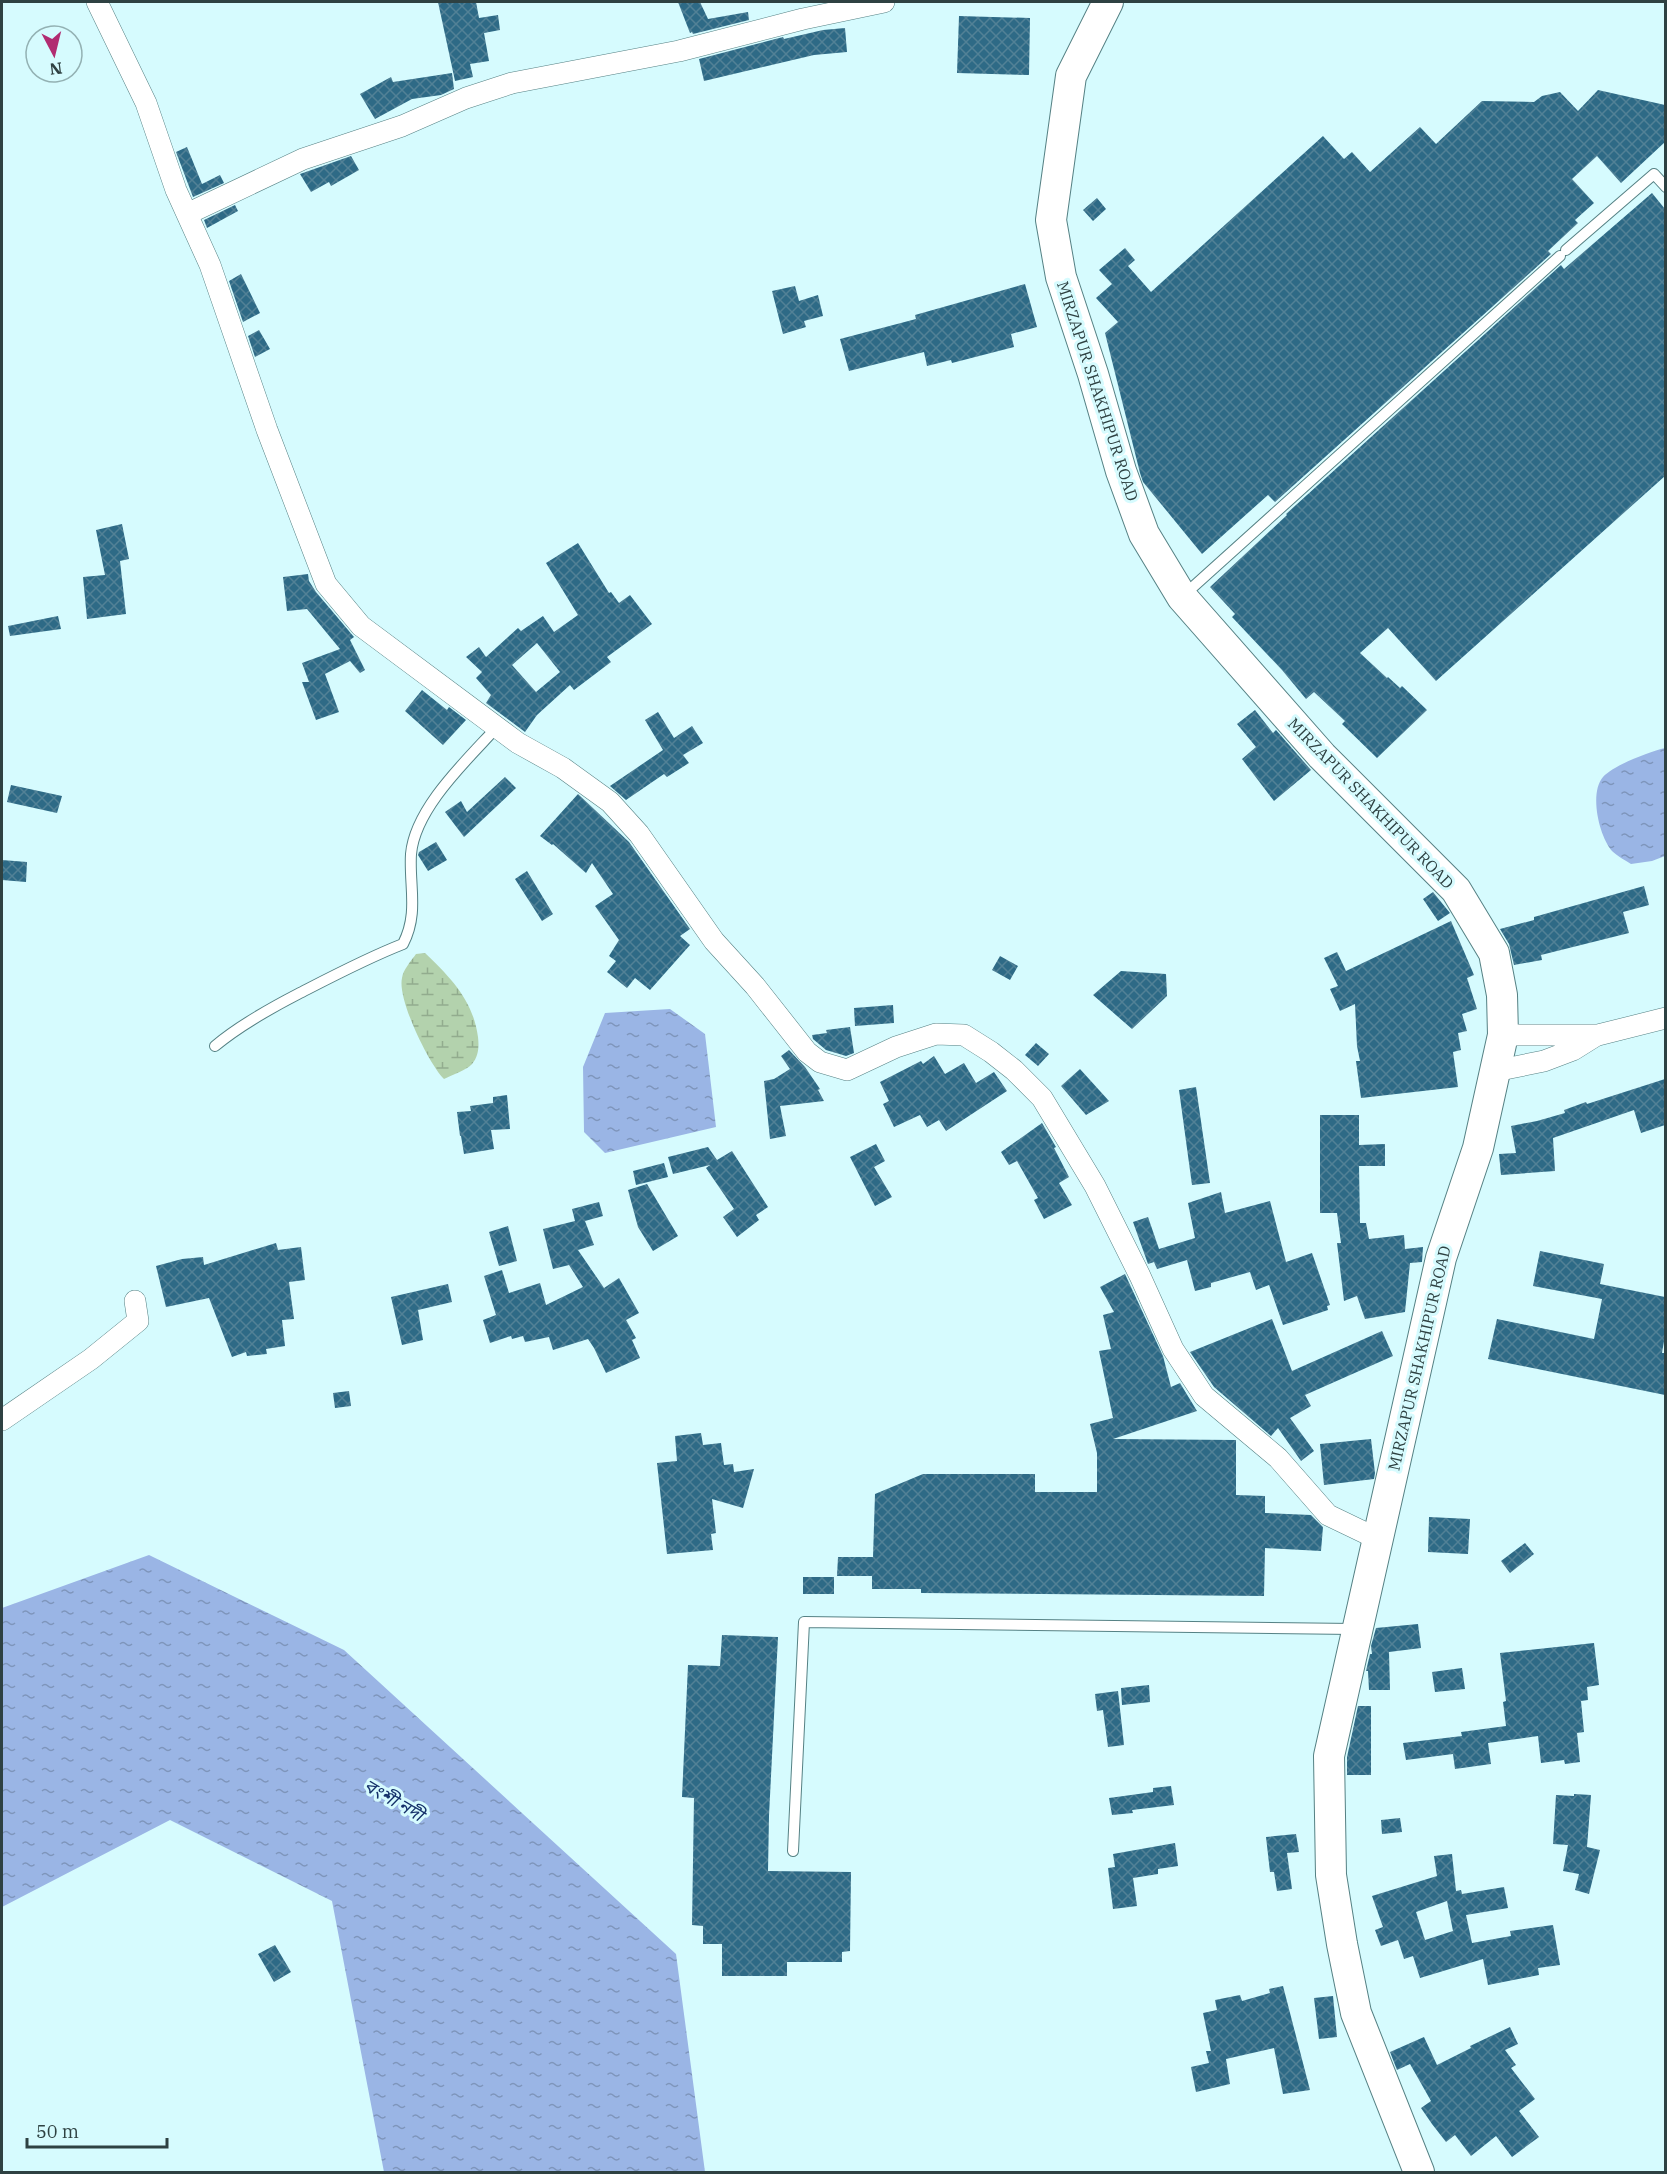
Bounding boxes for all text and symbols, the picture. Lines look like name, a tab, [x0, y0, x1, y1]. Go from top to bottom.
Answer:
north arrow	[24, 24, 84, 84]
text: N	[48, 58, 63, 80]
street label: MIRZAPUR SHAKHIPUR ROAD	[1053, 278, 1143, 504]
street label: MIRZAPUR SHAKHIPUR ROAD	[1284, 713, 1458, 893]
street label: MIRZAPUR SHAKHIPUR ROAD	[1383, 1244, 1455, 1472]
water label: বংশী নদী	[360, 1774, 431, 1828]
scale bar	[27, 2111, 166, 2149]
text: 50 m	[36, 2120, 79, 2143]

